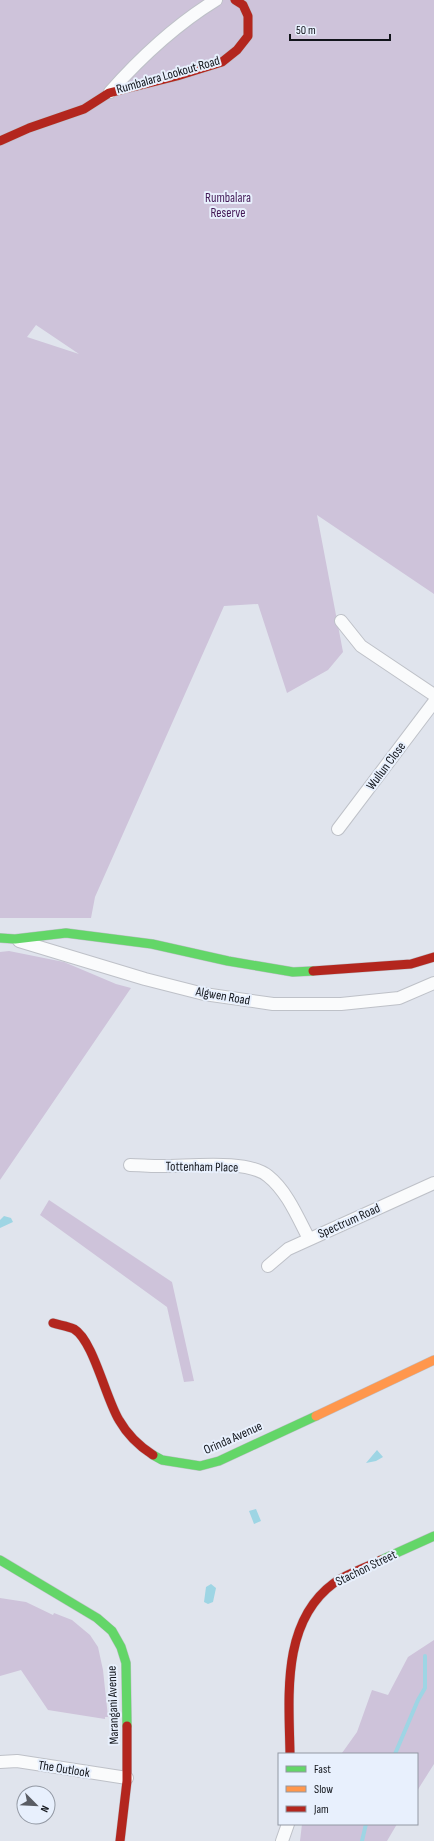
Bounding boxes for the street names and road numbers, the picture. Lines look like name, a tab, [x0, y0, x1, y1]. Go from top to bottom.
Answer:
street label: Rumbalara Lookout Road	[114, 53, 222, 97]
street label: Wullun Close	[363, 739, 409, 793]
street label: Algwen Road	[194, 983, 251, 1009]
street label: Tottenham Place	[166, 1158, 238, 1176]
street label: Spectrum Road	[315, 1200, 383, 1242]
street label: Orinda Avenue	[201, 1418, 265, 1458]
street label: Stachon Street	[333, 1546, 399, 1590]
street label: Marangani Avenue	[104, 1665, 122, 1745]
street label: The Outlook	[37, 1757, 91, 1781]

